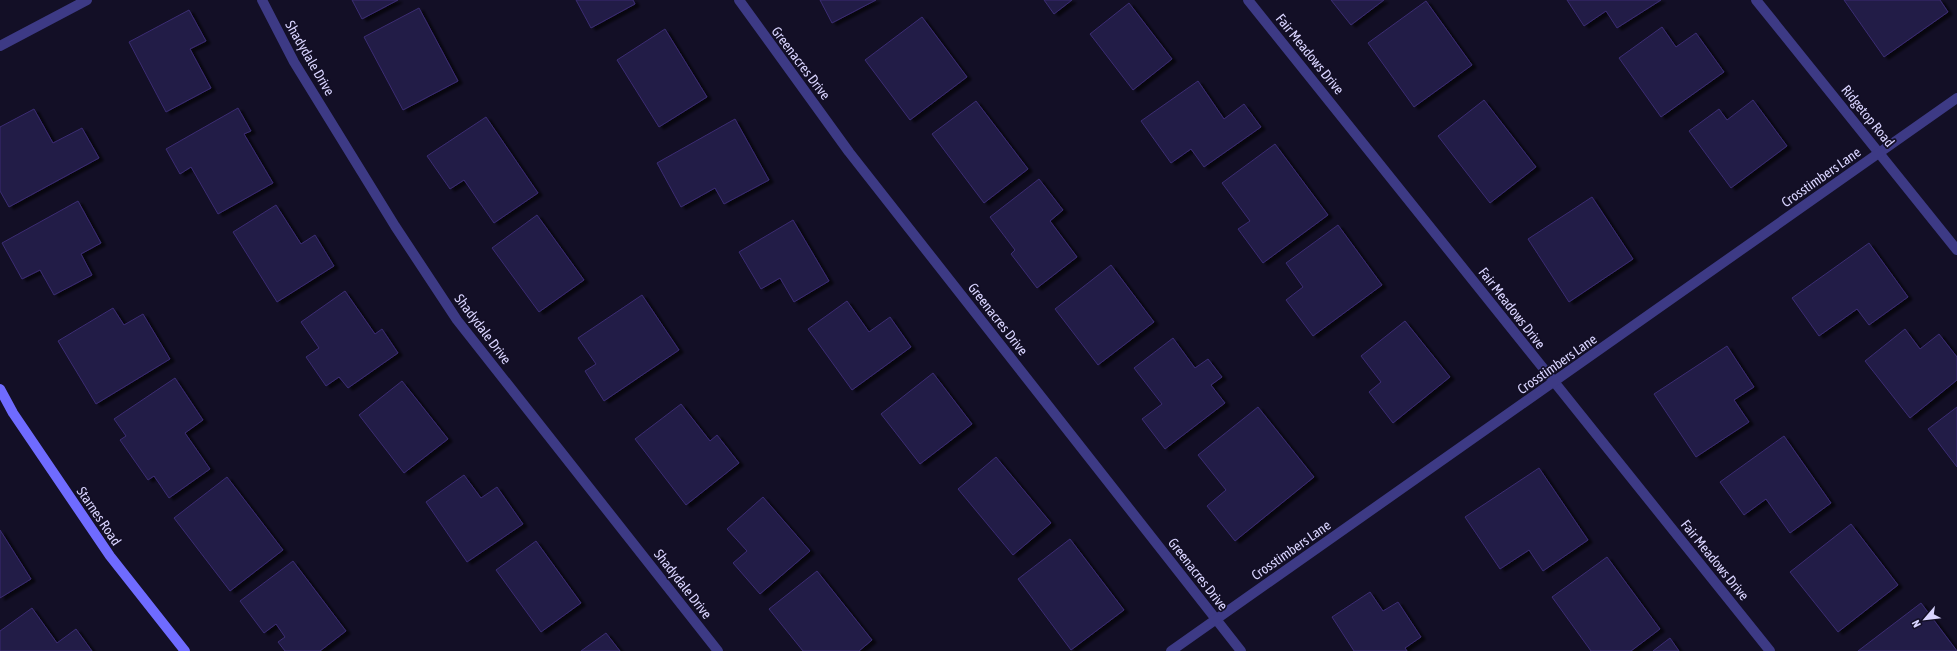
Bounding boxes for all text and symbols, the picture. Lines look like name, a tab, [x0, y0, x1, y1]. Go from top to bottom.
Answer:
street label: Fair Meadows Drive	[1273, 11, 1347, 97]
street label: Shadydale Drive	[282, 18, 338, 98]
street label: Greenacres Drive	[768, 23, 834, 103]
street label: Ridgetop Road	[1838, 82, 1898, 150]
street label: Crosstimbers Lane	[1778, 144, 1864, 210]
street label: Fair Meadows Drive	[1475, 264, 1549, 352]
street label: Greenacres Drive	[965, 280, 1031, 358]
street label: Shadydale Drive	[451, 291, 515, 367]
street label: Crosstimbers Lane	[1514, 331, 1600, 397]
street label: Starnes Road	[74, 484, 124, 548]
street label: Crosstimbers Lane	[1248, 517, 1334, 583]
street label: Fair Meadows Drive	[1678, 517, 1752, 603]
street label: Greenacres Drive	[1165, 535, 1231, 613]
street label: Shadydale Drive	[651, 546, 715, 622]
north arrow	[1905, 599, 1945, 639]
text: N	[1909, 618, 1923, 629]

